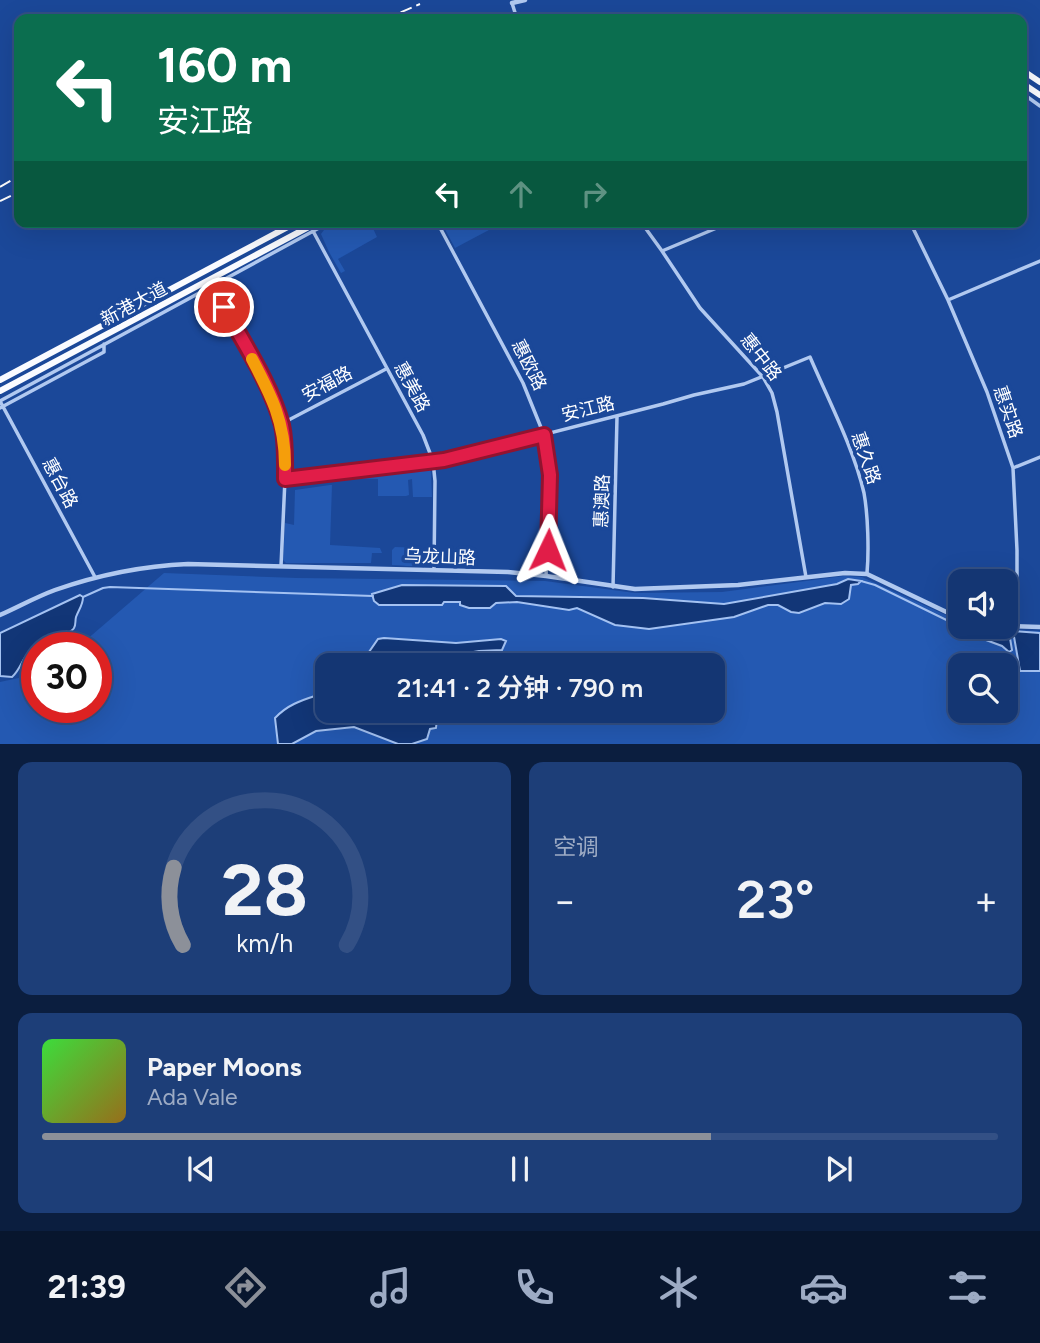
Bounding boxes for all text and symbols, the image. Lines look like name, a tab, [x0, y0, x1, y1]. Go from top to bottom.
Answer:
text: 160 m	[157, 35, 292, 94]
icon: left	[42, 42, 133, 133]
text: 安江路	[157, 102, 253, 140]
icon: left	[429, 175, 467, 213]
icon: ahead	[502, 175, 540, 213]
icon: right	[575, 175, 613, 213]
street label: 新港大道	[97, 277, 171, 331]
pin	[194, 277, 254, 337]
icon: arrive	[205, 288, 243, 326]
street label: 惠中路	[736, 329, 786, 385]
street label: 惠欧路	[507, 336, 551, 394]
street label: 惠美路	[389, 358, 435, 416]
street label: 安福路	[298, 362, 356, 406]
street label: 惠实路	[989, 383, 1027, 441]
street label: 安江路	[559, 392, 617, 426]
street label: 惠久路	[847, 429, 885, 487]
street label: 惠台路	[38, 454, 82, 512]
street label: 惠澳路	[590, 474, 614, 528]
position arrow	[511, 513, 585, 587]
street label: 乌龙山路	[404, 545, 476, 569]
map controls	[948, 569, 1018, 723]
button: sound	[948, 569, 1018, 639]
speed limit sign: 30	[21, 632, 112, 723]
button: search	[948, 653, 1018, 723]
text: 21:41 · 2 分钟 · 790 m	[397, 672, 643, 704]
text: 空调	[553, 833, 599, 861]
text: 28	[221, 846, 308, 933]
text: 23°	[737, 869, 814, 931]
text: −	[553, 878, 577, 924]
text: +	[974, 878, 998, 924]
text: km/h	[236, 927, 293, 957]
text: Paper Moons	[147, 1051, 302, 1083]
text: Ada Vale	[147, 1083, 238, 1111]
icon: previous	[182, 1150, 220, 1188]
icon: pause	[501, 1150, 539, 1188]
icon: next	[820, 1150, 858, 1188]
icon: directions	[221, 1263, 270, 1312]
icon: music	[366, 1263, 415, 1312]
icon: phone	[510, 1263, 559, 1312]
icon: climate	[654, 1263, 703, 1312]
icon: car	[799, 1263, 848, 1312]
icon: filters	[943, 1263, 992, 1312]
text: 21:39	[48, 1268, 126, 1306]

